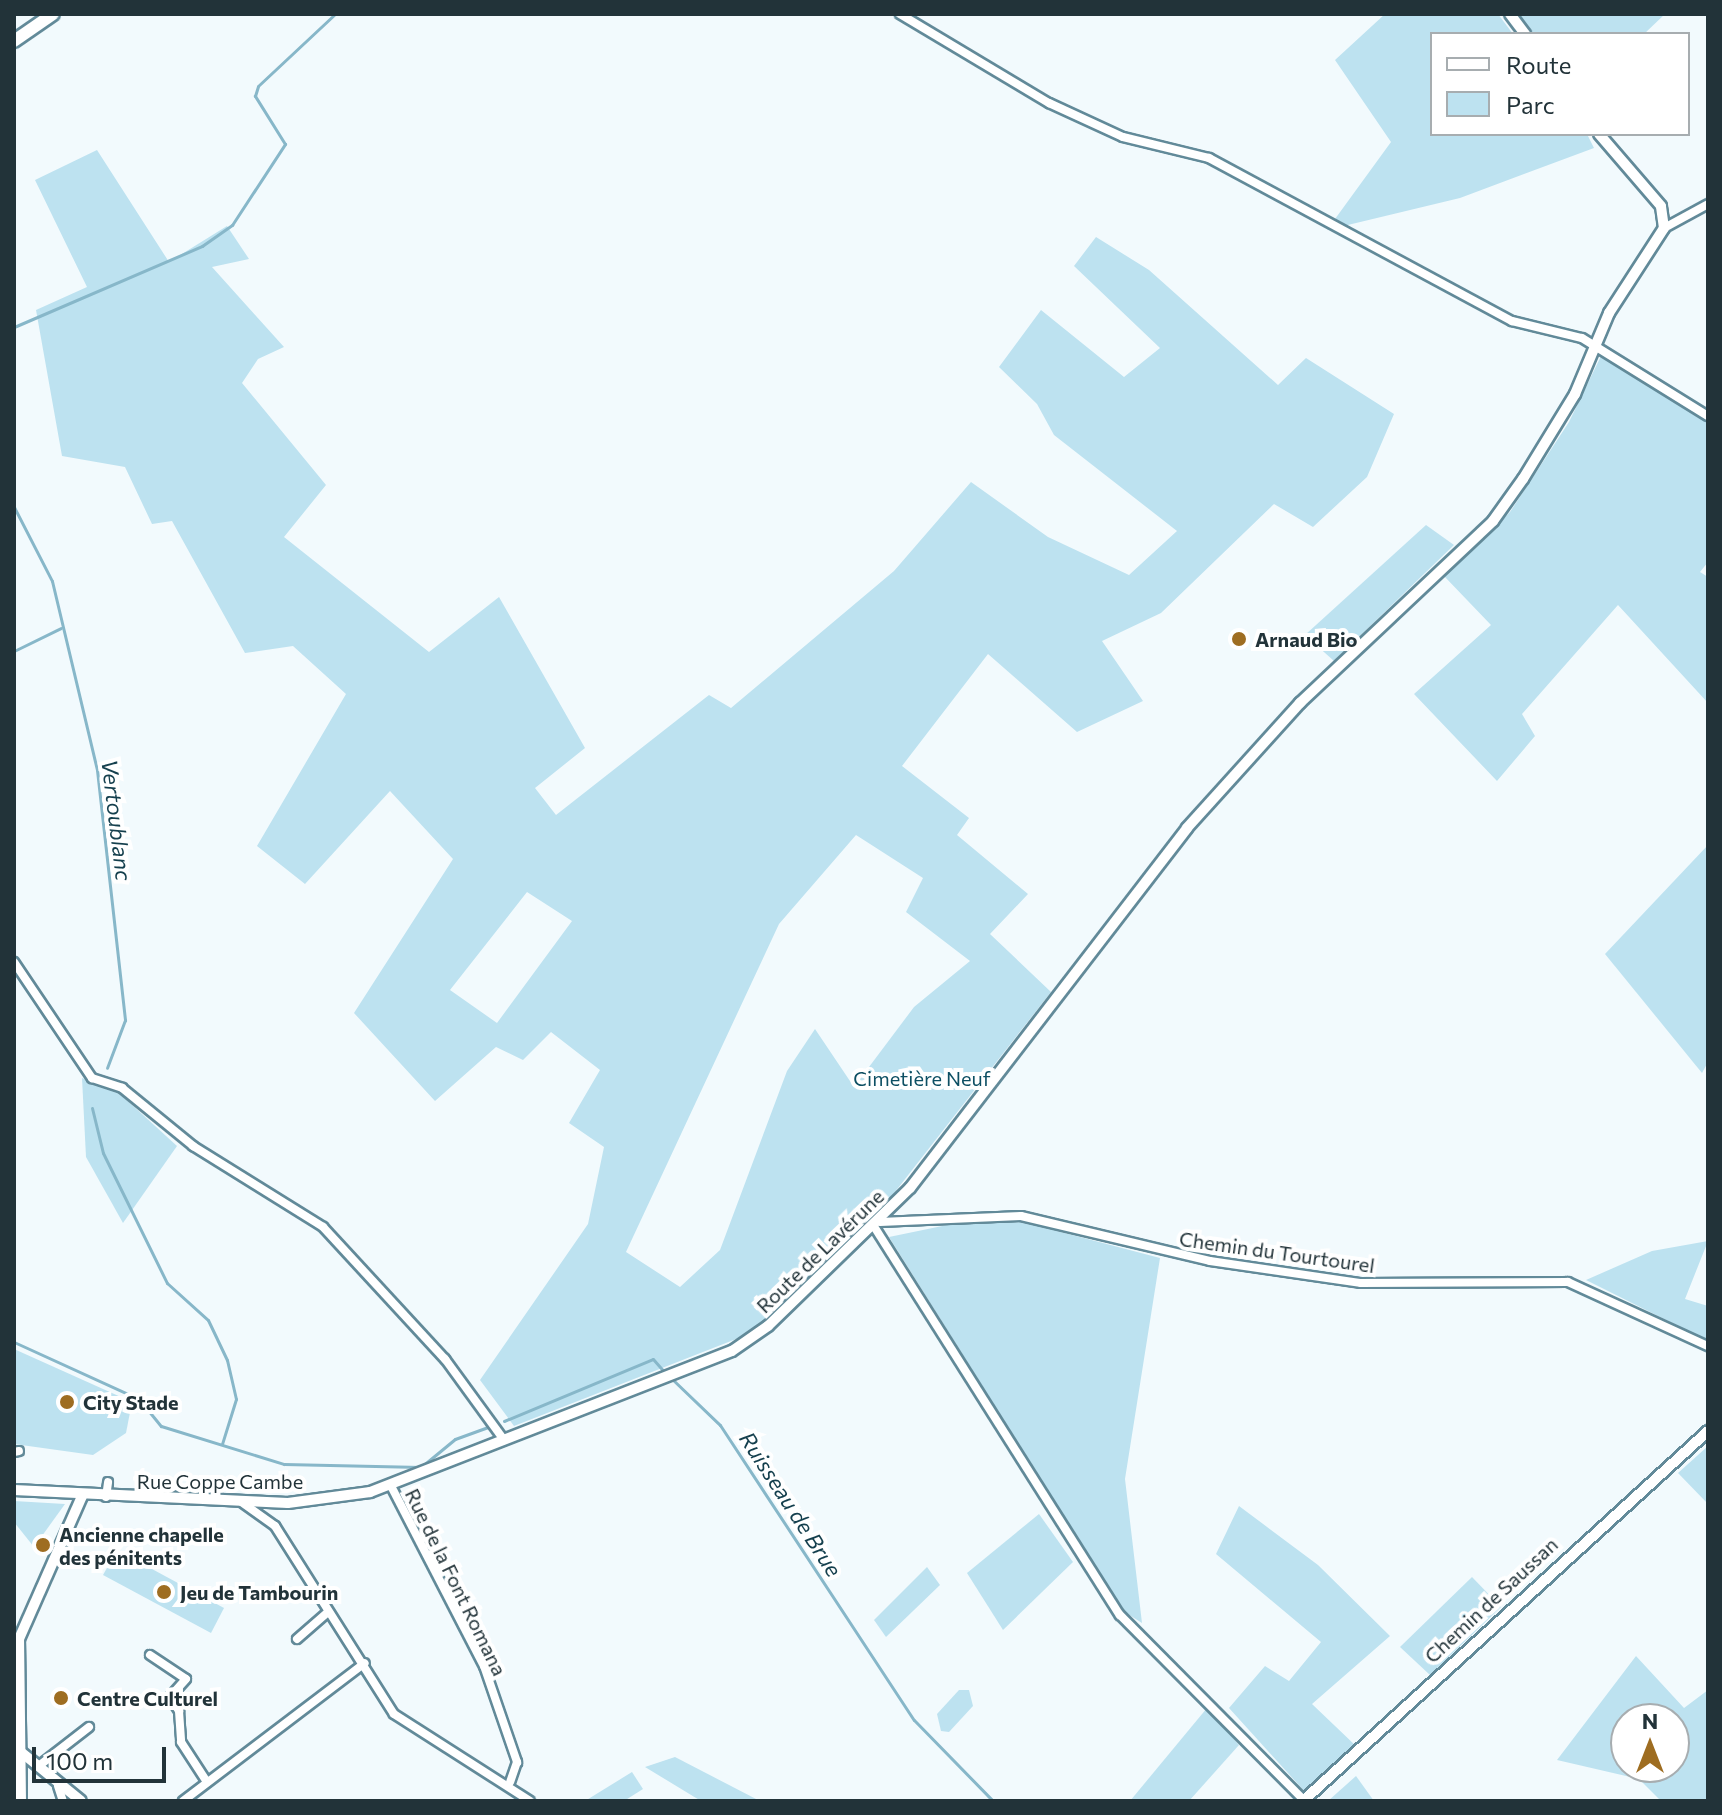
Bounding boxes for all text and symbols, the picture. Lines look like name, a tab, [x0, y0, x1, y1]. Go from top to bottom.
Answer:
legend	[1430, 32, 1690, 136]
text: Route	[1506, 50, 1571, 79]
text: Parc	[1506, 90, 1555, 119]
place label: Arnaud Bio	[1255, 627, 1357, 651]
marker: Arnaud Bio	[1230, 630, 1248, 648]
water label: Vertoublanc	[96, 758, 138, 882]
park label: Cimetière Neuf	[853, 1066, 991, 1090]
street label: Route de Lavérune	[751, 1184, 889, 1318]
street label: Chemin du Tourtourel	[1178, 1226, 1376, 1278]
place label: City Stade	[83, 1390, 179, 1414]
marker: City Stade	[58, 1393, 76, 1411]
water label: Ruisseau de Brue	[734, 1427, 848, 1581]
street label: Rue Coppe Cambe	[137, 1469, 303, 1493]
street label: Rue de la Font Romana	[400, 1485, 512, 1679]
place label: Ancienne chapelle des pénitents	[59, 1522, 224, 1569]
street label: Chemin de Saussan	[1420, 1532, 1562, 1668]
marker: Ancienne chapelle des pénitents	[34, 1536, 52, 1554]
place label: Jeu de Tambourin	[180, 1580, 338, 1604]
marker: Jeu de Tambourin	[155, 1583, 173, 1601]
place label: Centre Culturel	[77, 1686, 218, 1710]
marker: Centre Culturel	[52, 1689, 70, 1707]
north arrow	[1610, 1703, 1690, 1783]
text: N	[1642, 1707, 1658, 1734]
scale bar	[36, 1731, 170, 1781]
text: 100 m	[46, 1746, 113, 1775]

